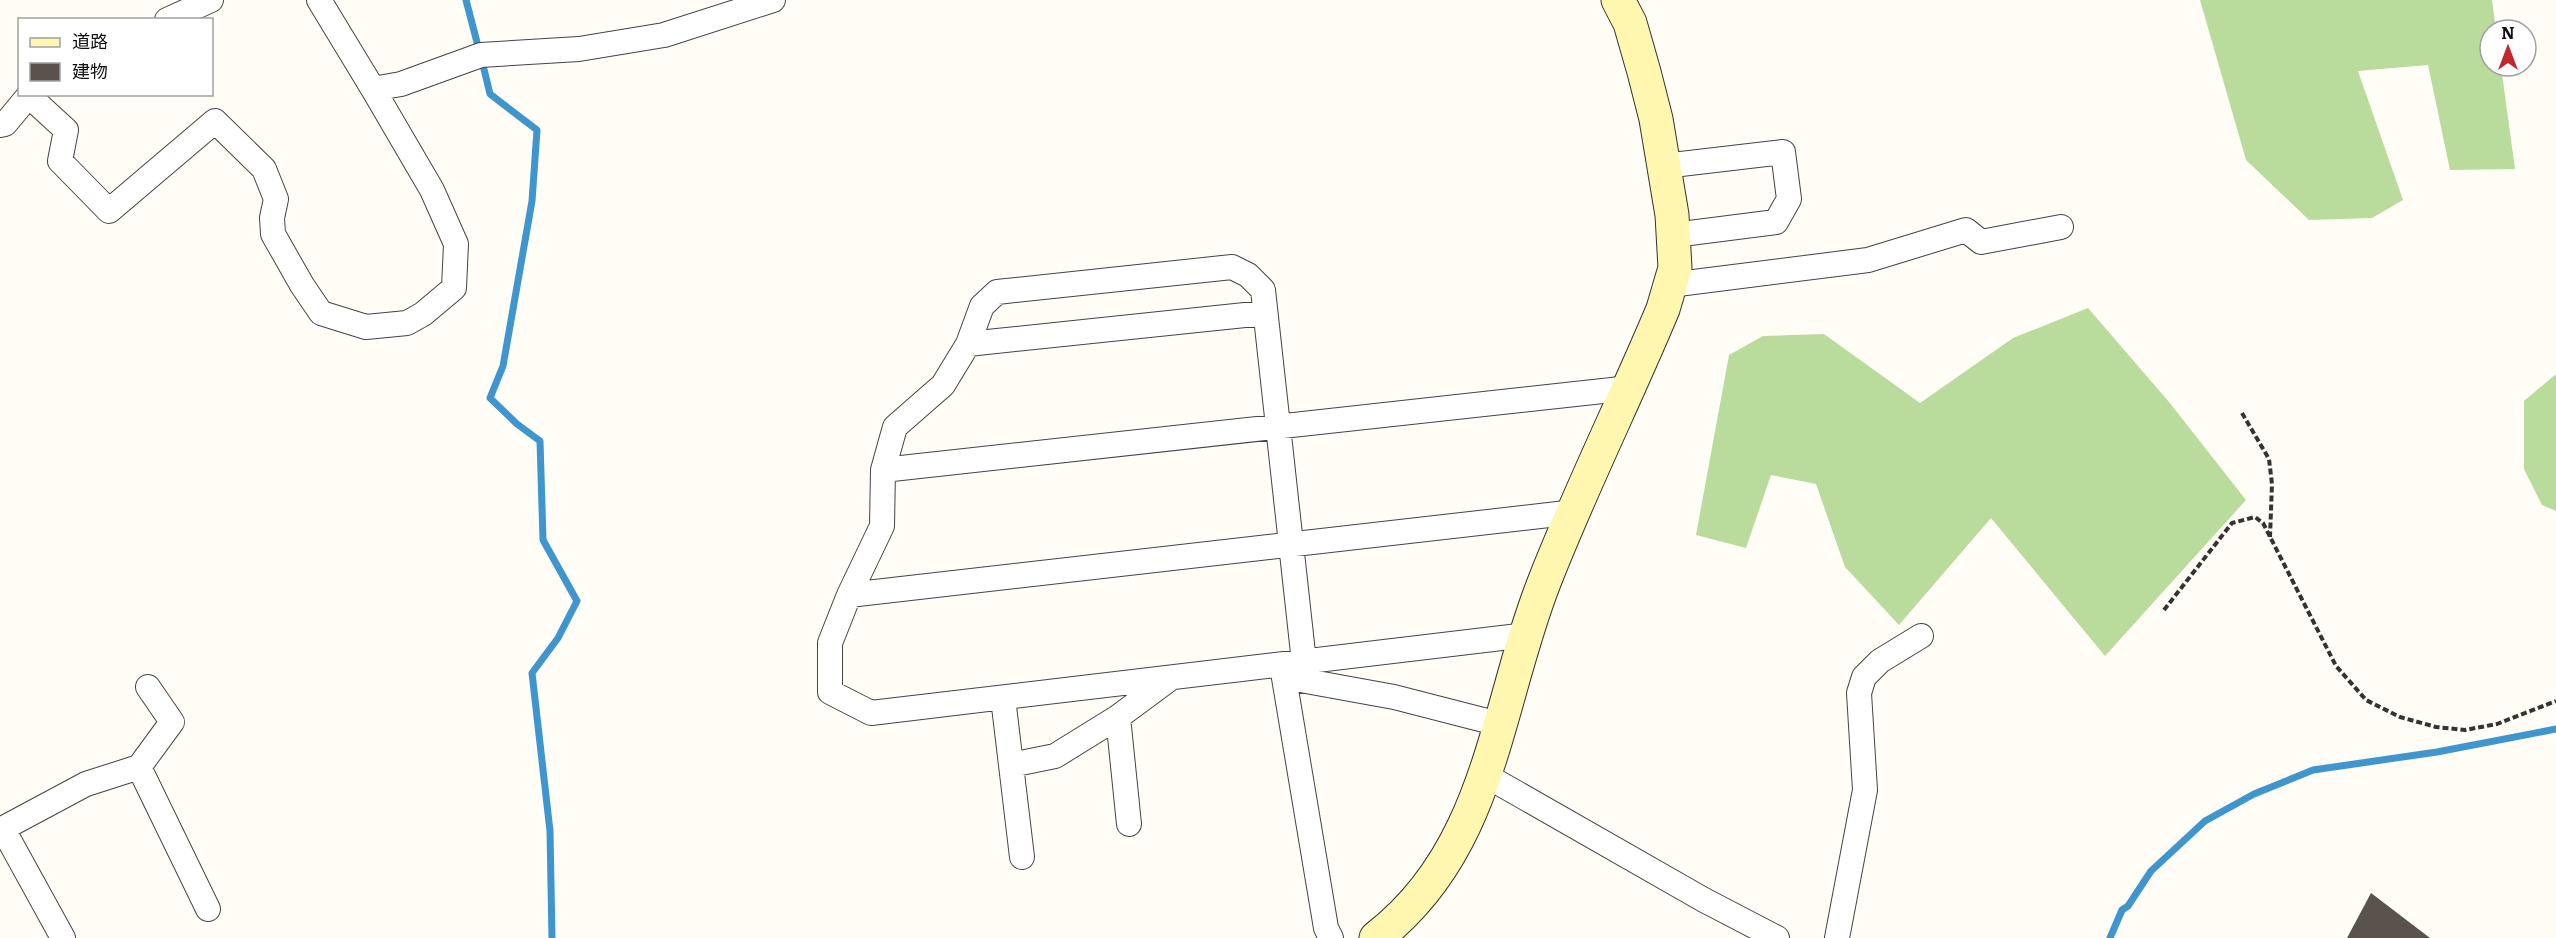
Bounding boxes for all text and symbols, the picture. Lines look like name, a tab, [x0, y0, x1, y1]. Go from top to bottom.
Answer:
legend	[18, 18, 213, 96]
north arrow	[2478, 18, 2538, 78]
text: N	[2501, 20, 2515, 44]
text: 道路	[72, 27, 108, 54]
text: 建物	[72, 57, 108, 84]

